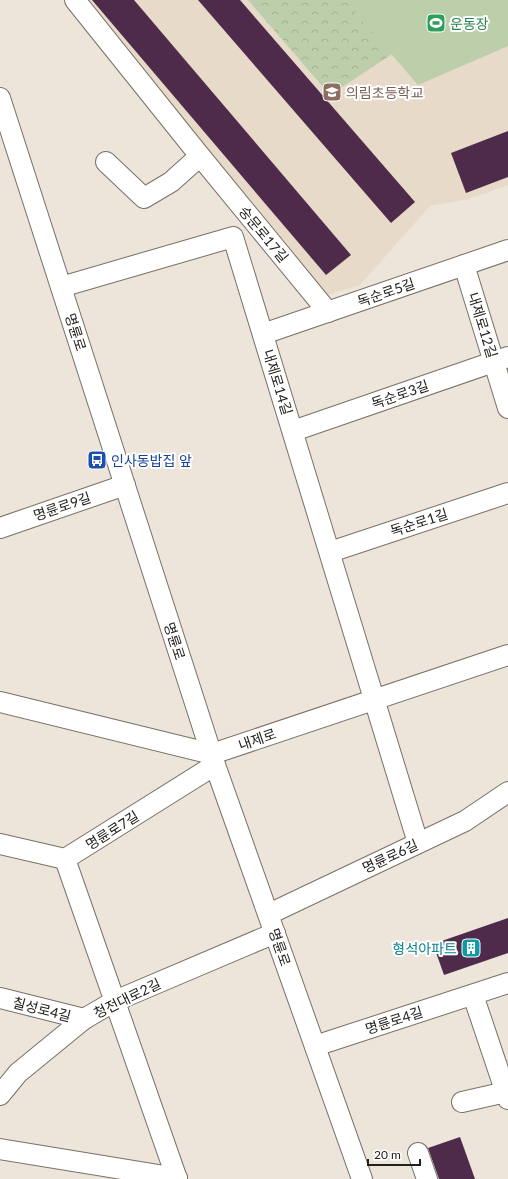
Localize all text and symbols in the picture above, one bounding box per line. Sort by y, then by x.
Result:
sports icon: 운동장 [425,12,447,34]
place label: 운동장 [450,15,489,32]
school or university icon: 의림초등학교 [321,81,343,103]
place label: 의림초등학교 [346,84,423,101]
street label: 숭문로17길 [236,203,292,265]
street label: 독순로5길 [355,274,417,310]
street label: 내제로12길 [465,290,501,360]
street label: 명륜로 [62,311,90,353]
street label: 내제로14길 [260,347,296,417]
street label: 독순로3길 [369,376,431,412]
bus stop icon: 인사동밥집 앞 [86,449,108,471]
place label: 인사동밥집 앞 [111,452,192,469]
street label: 명륜로9길 [31,488,93,524]
street label: 독순로1길 [388,505,450,539]
street label: 명륜로 [161,620,189,662]
street label: 내제로 [236,725,278,753]
street label: 명륜로7길 [82,807,142,853]
street label: 명륜로6길 [359,836,421,876]
street label: 명륜로 [266,926,294,968]
building icon: 형석아파트 [460,937,482,959]
place label: 형석아파트 [393,940,457,957]
street label: 청전대로2길 [91,974,163,1022]
street label: 칠성로4길 [11,994,73,1024]
street label: 명륜로4길 [363,1003,425,1037]
scale bar [368,1141,420,1167]
text: 20 m [374,1147,401,1162]

